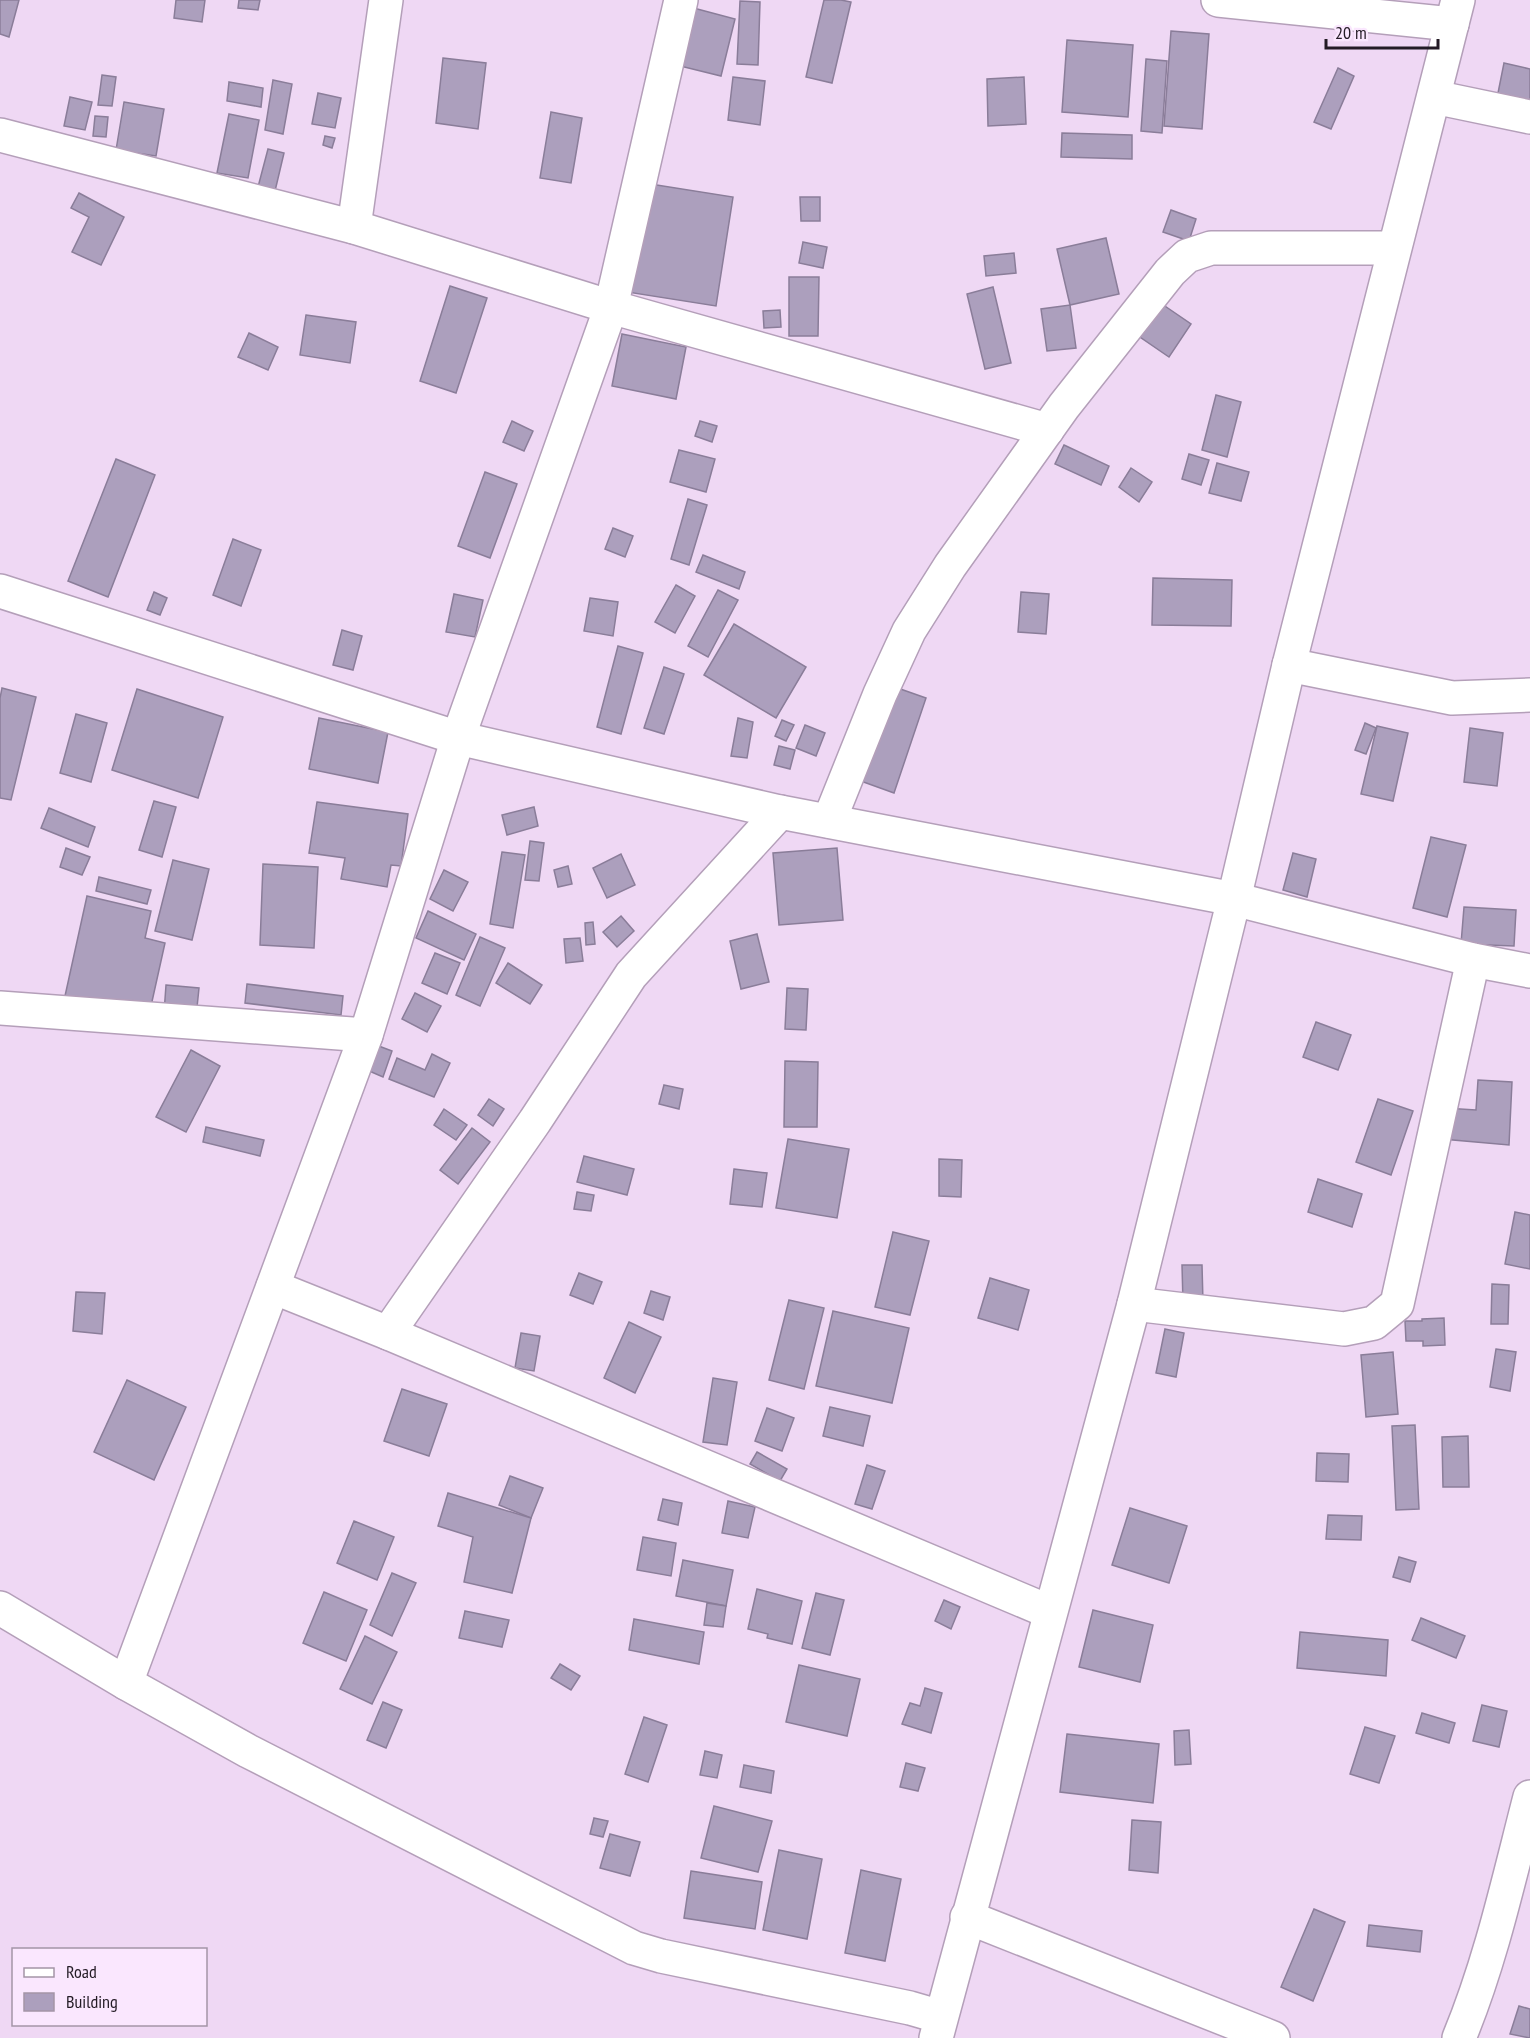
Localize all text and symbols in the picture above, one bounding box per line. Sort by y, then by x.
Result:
scale bar [1326,12,1438,50]
text: 20 m [1335,21,1367,44]
legend [12,1948,207,2026]
text: Road [66,1960,97,1983]
text: Building [66,1990,118,2013]

